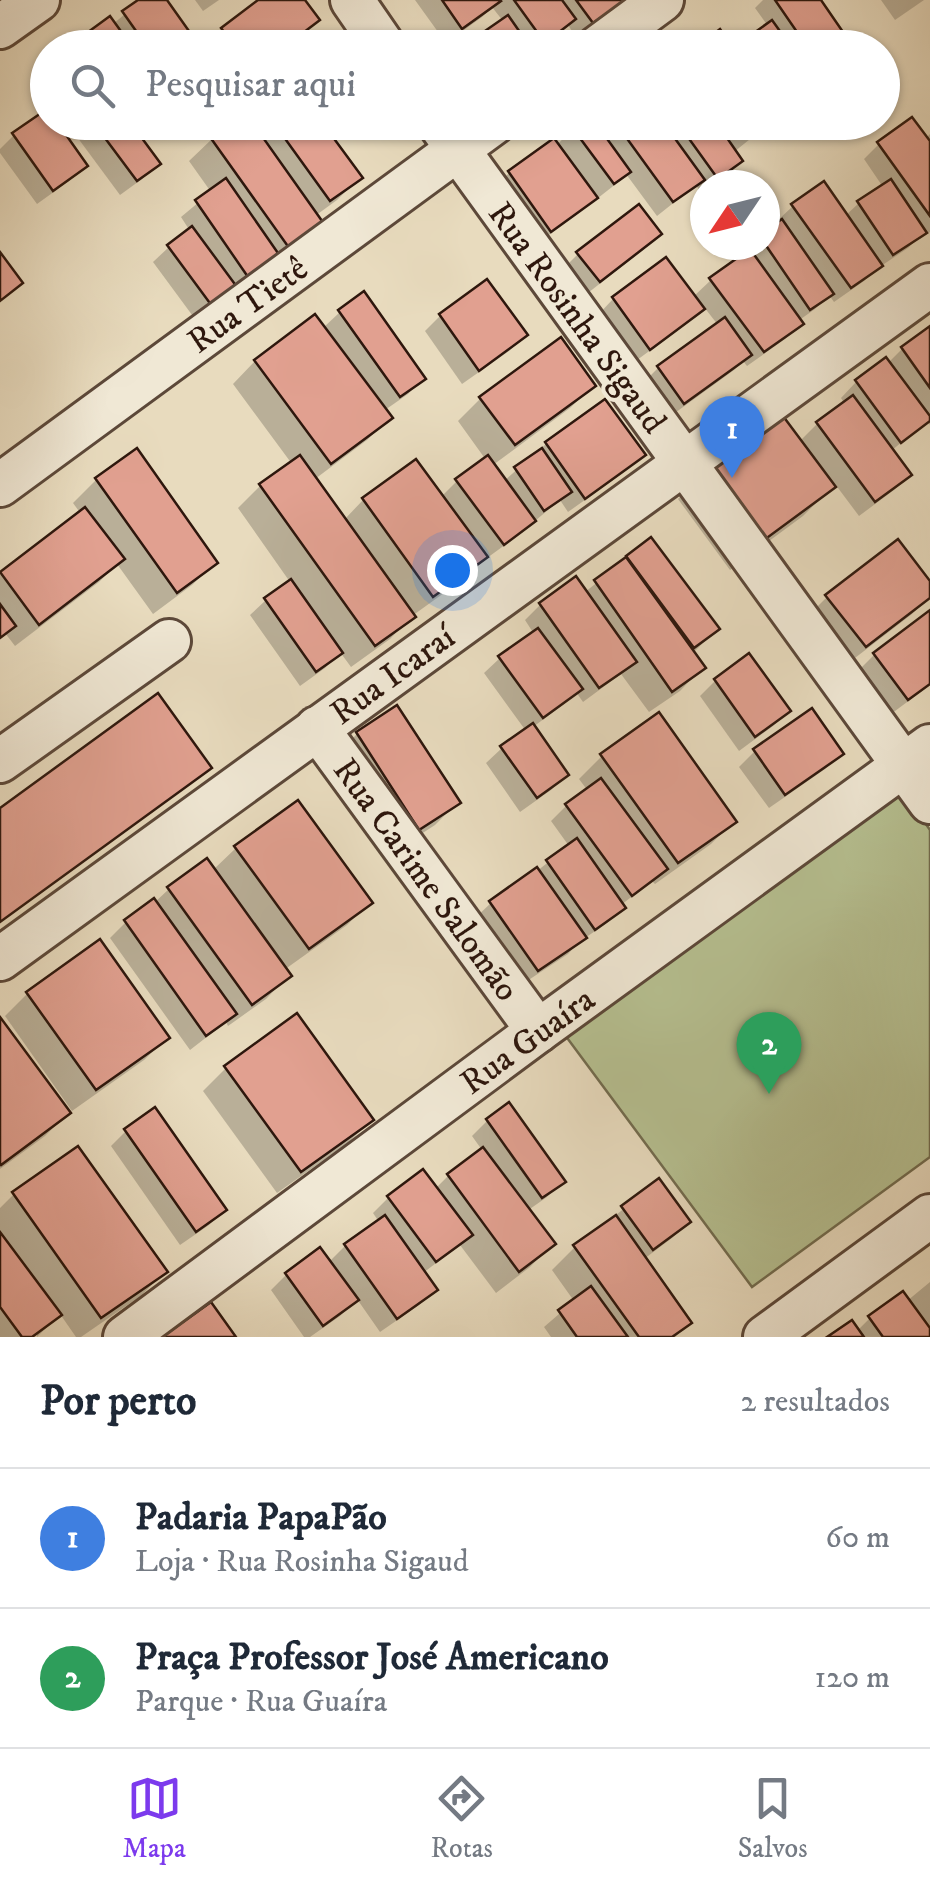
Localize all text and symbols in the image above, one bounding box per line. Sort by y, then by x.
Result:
search box [30,30,900,140]
icon: search [65,58,120,113]
text: Pesquisar aqui [145,61,356,109]
north arrow [690,170,780,260]
street label: Rua Rosinha Sigaud [477,194,676,443]
street label: Rua Tietê [179,247,317,364]
pin: 1 [700,396,764,478]
your location [427,545,478,596]
street label: Rua Icaraí [322,615,466,736]
street label: Rua Carime Salomão [322,750,528,1010]
street label: Rua Guaíra [452,978,604,1105]
pin: 2 [736,1012,802,1094]
text: Por perto [40,1376,197,1428]
text: 2 resultados [741,1382,890,1422]
text: Padaria PapaPão [135,1494,387,1542]
text: 1 [67,1518,78,1558]
text: 60 m [825,1518,890,1558]
text: Loja · Rua Rosinha Sigaud [135,1542,469,1582]
text: Praça Professor José Americano [135,1634,609,1682]
text: 2 [65,1658,80,1698]
text: 120 m [814,1658,890,1698]
text: Parque · Rua Guaíra [135,1682,387,1722]
tab: Mapa [122,1771,186,1866]
tab: Rotas [431,1771,493,1866]
tab: Salvos [738,1771,808,1866]

